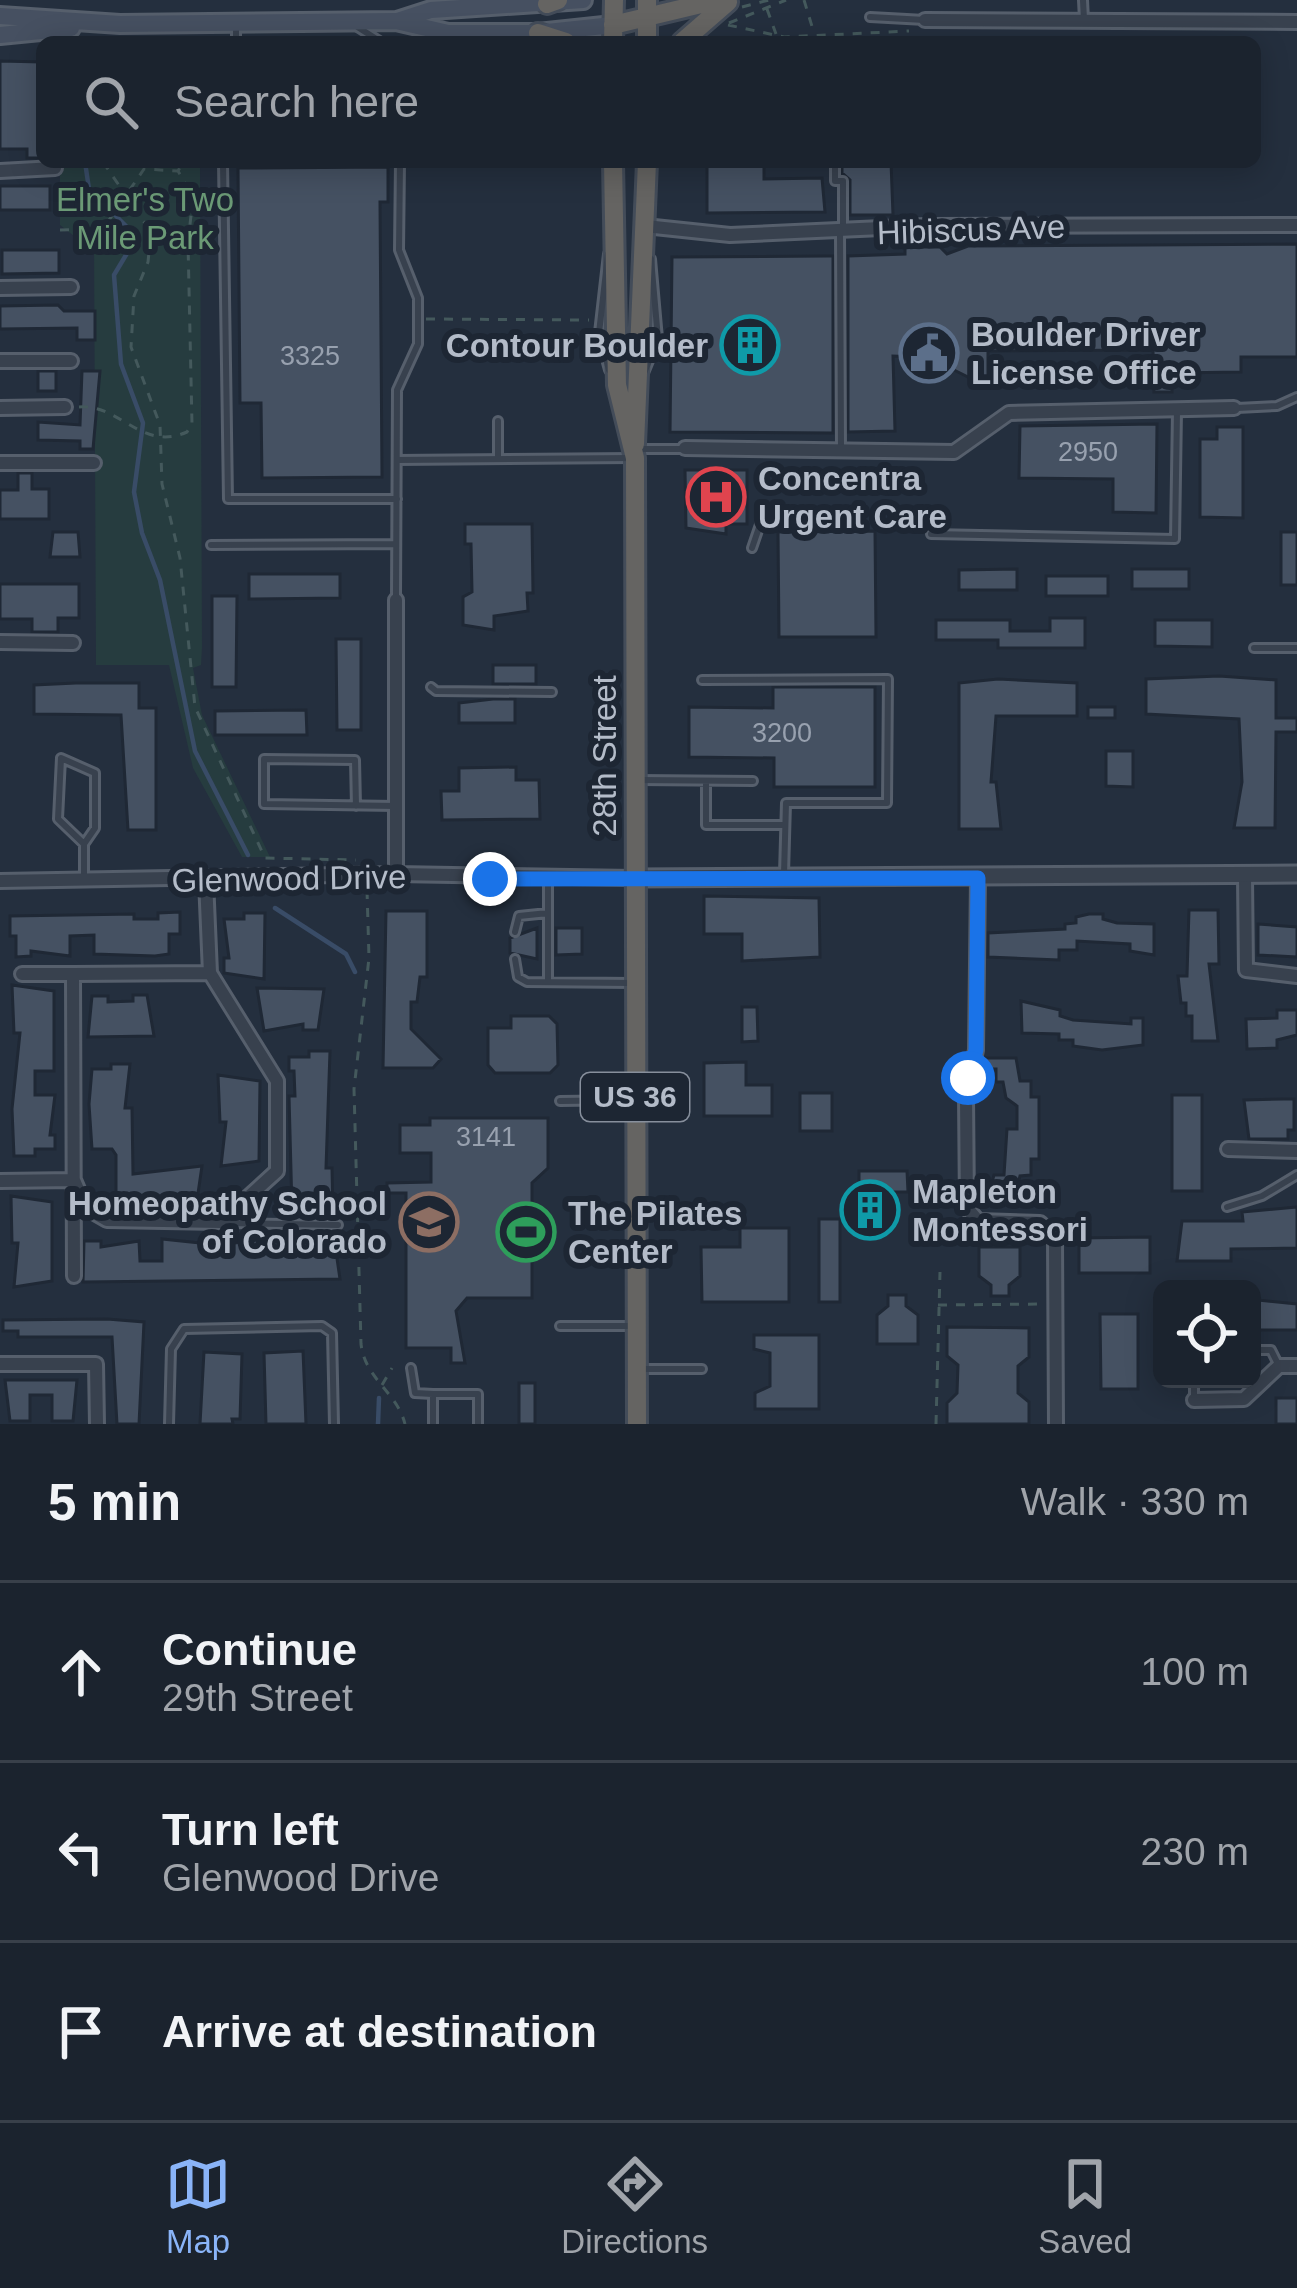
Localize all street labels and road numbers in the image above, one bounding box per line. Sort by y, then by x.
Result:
street label: Hibiscus Ave [876,208,1066,251]
street label: 28th Street [586,675,623,837]
street label: Glenwood Drive [171,858,407,899]
road number: US 36 [581,1073,689,1121]

